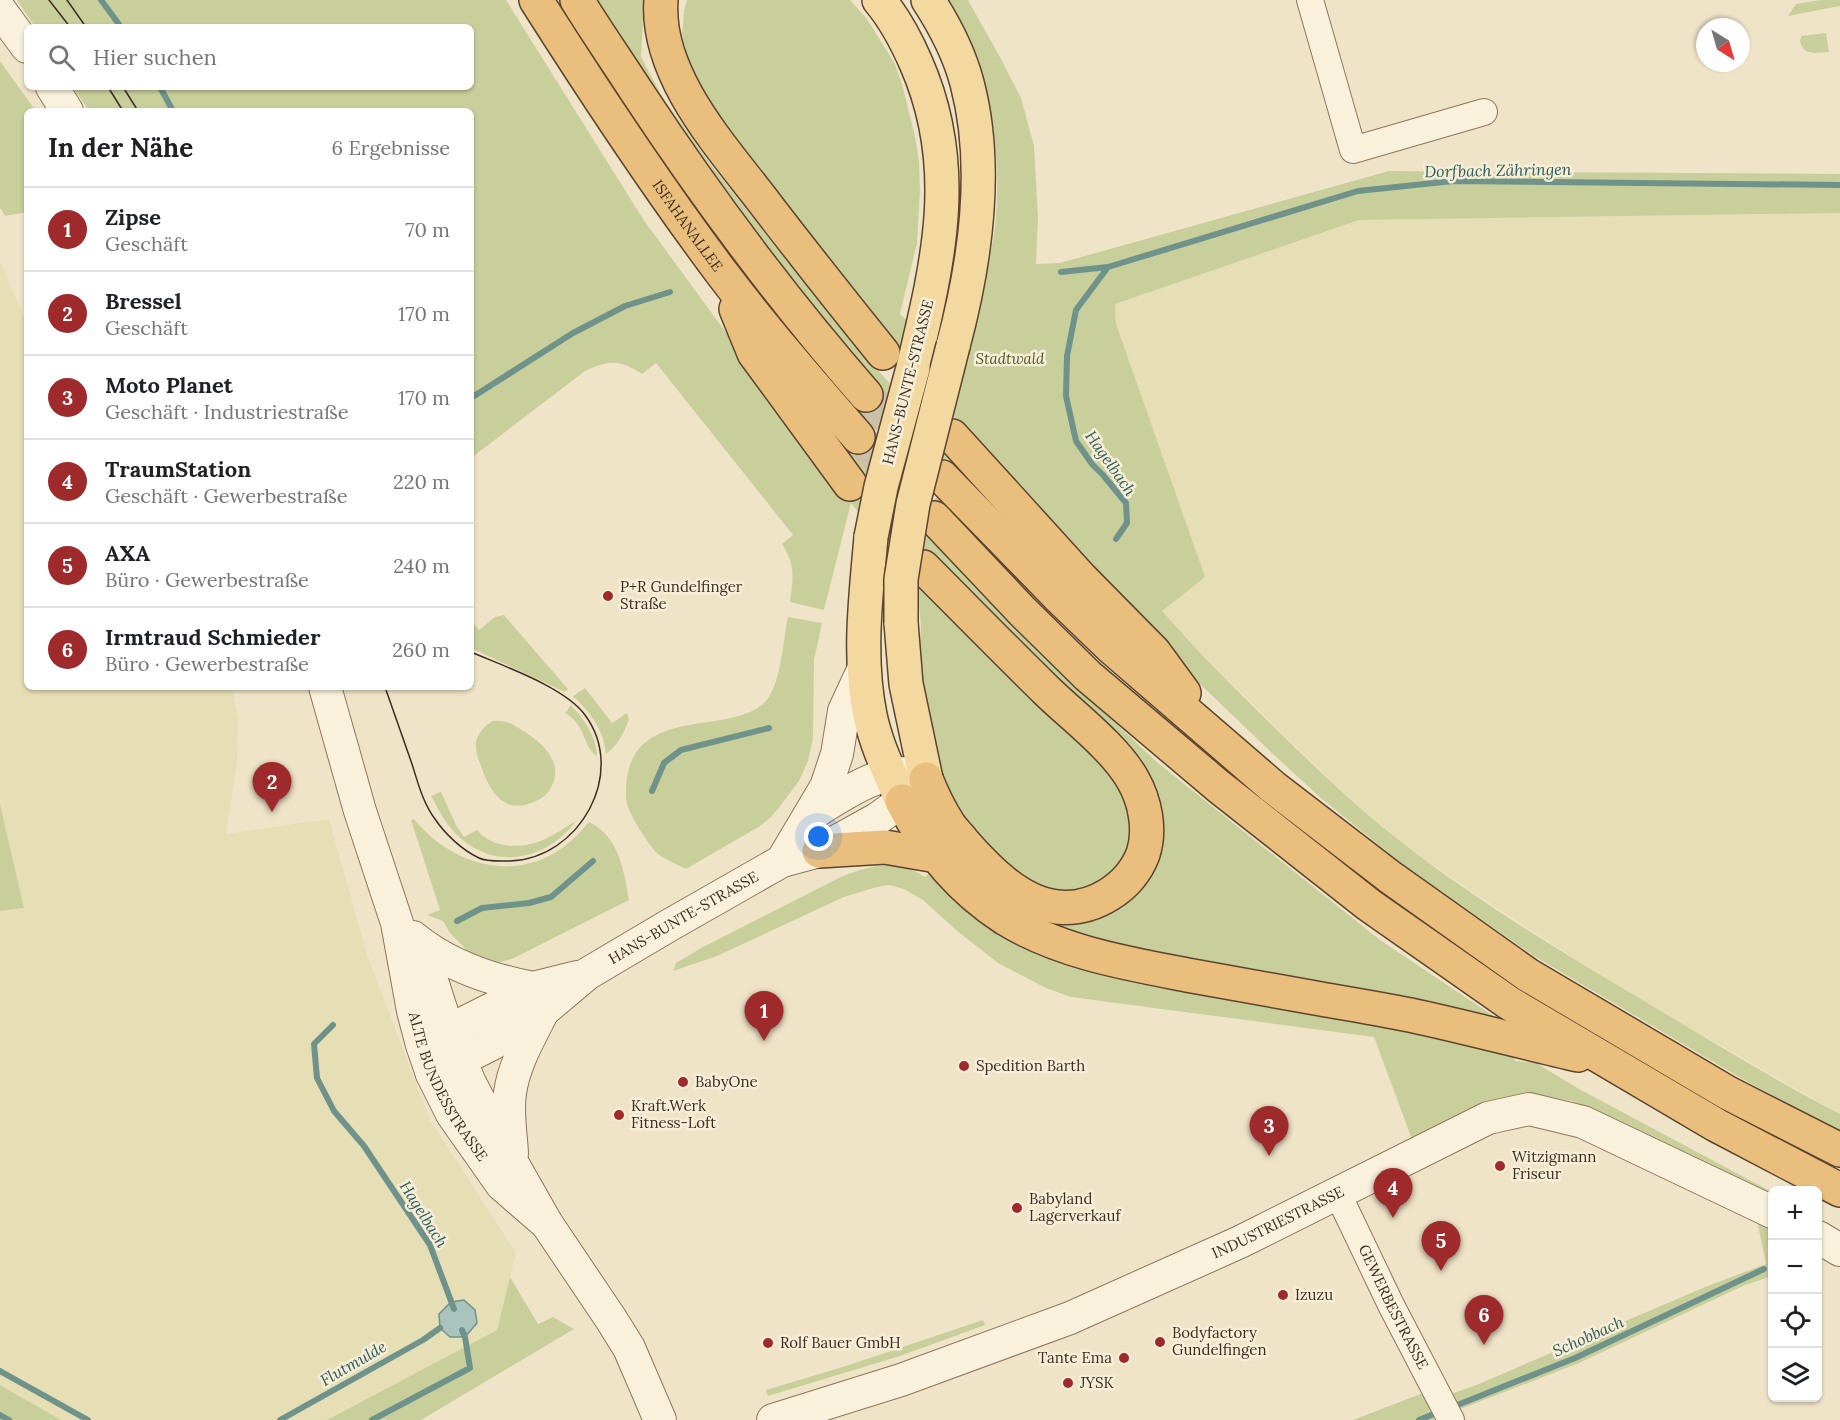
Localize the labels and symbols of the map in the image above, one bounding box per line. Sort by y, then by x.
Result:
north arrow [1696,18,1750,72]
water label: Dorfbach Zähringen [1424,159,1572,181]
street label: ISFAHANALLEE [649,176,727,275]
street label: HANS-BUNTE-STRASSE [878,297,937,467]
park label: Stadtwald [976,349,1045,368]
water label: Hagelbach [1081,427,1141,499]
place label: P+R Gundelfinger Straße [620,577,743,613]
marker: P+R Gundelfinger Straße [601,589,615,603]
pin: 2 [252,762,292,812]
your location [804,822,833,851]
street label: HANS-BUNTE-STRASSE [605,867,761,968]
pin: 1 [744,992,783,1041]
street label: ALTE BUNDESSTRASSE [404,1009,492,1165]
place label: Spedition Barth [976,1056,1085,1075]
marker: Spedition Barth [957,1059,971,1073]
place label: BabyOne [695,1072,758,1091]
marker: BabyOne [676,1075,690,1089]
place label: Kraft.Werk Fitness-Loft [631,1096,716,1132]
pin: 3 [1250,1106,1288,1156]
marker: Kraft.Werk Fitness-Loft [612,1108,626,1122]
place label: Witzigmann Friseur [1512,1147,1596,1183]
marker: Witzigmann Friseur [1493,1159,1507,1173]
pin: 4 [1374,1168,1412,1218]
water label: Hagelbach [396,1177,452,1251]
street label: INDUSTRIESTRASSE [1209,1182,1347,1262]
place label: Babyland Lagerverkauf [1029,1189,1121,1225]
marker: Babyland Lagerverkauf [1010,1201,1024,1215]
pin: 5 [1422,1222,1460,1271]
street label: GEWERBESTRASSE [1355,1241,1433,1372]
place label: Izuzu [1295,1285,1333,1304]
marker: Izuzu [1276,1288,1290,1302]
pin: 6 [1464,1296,1504,1345]
water label: Schobbach [1549,1311,1627,1361]
place label: Bodyfactory Gundelfingen [1172,1323,1267,1359]
place label: Rolf Bauer GmbH [780,1333,901,1352]
marker: Bodyfactory Gundelfingen [1153,1335,1167,1349]
water label: Flutmulde [316,1336,390,1390]
marker: Rolf Bauer GmbH [761,1336,775,1350]
place label: Tante Ema [1038,1348,1112,1367]
marker: Tante Ema [1117,1351,1131,1365]
place label: JYSK [1079,1373,1115,1392]
marker: JYSK [1061,1376,1075,1390]

